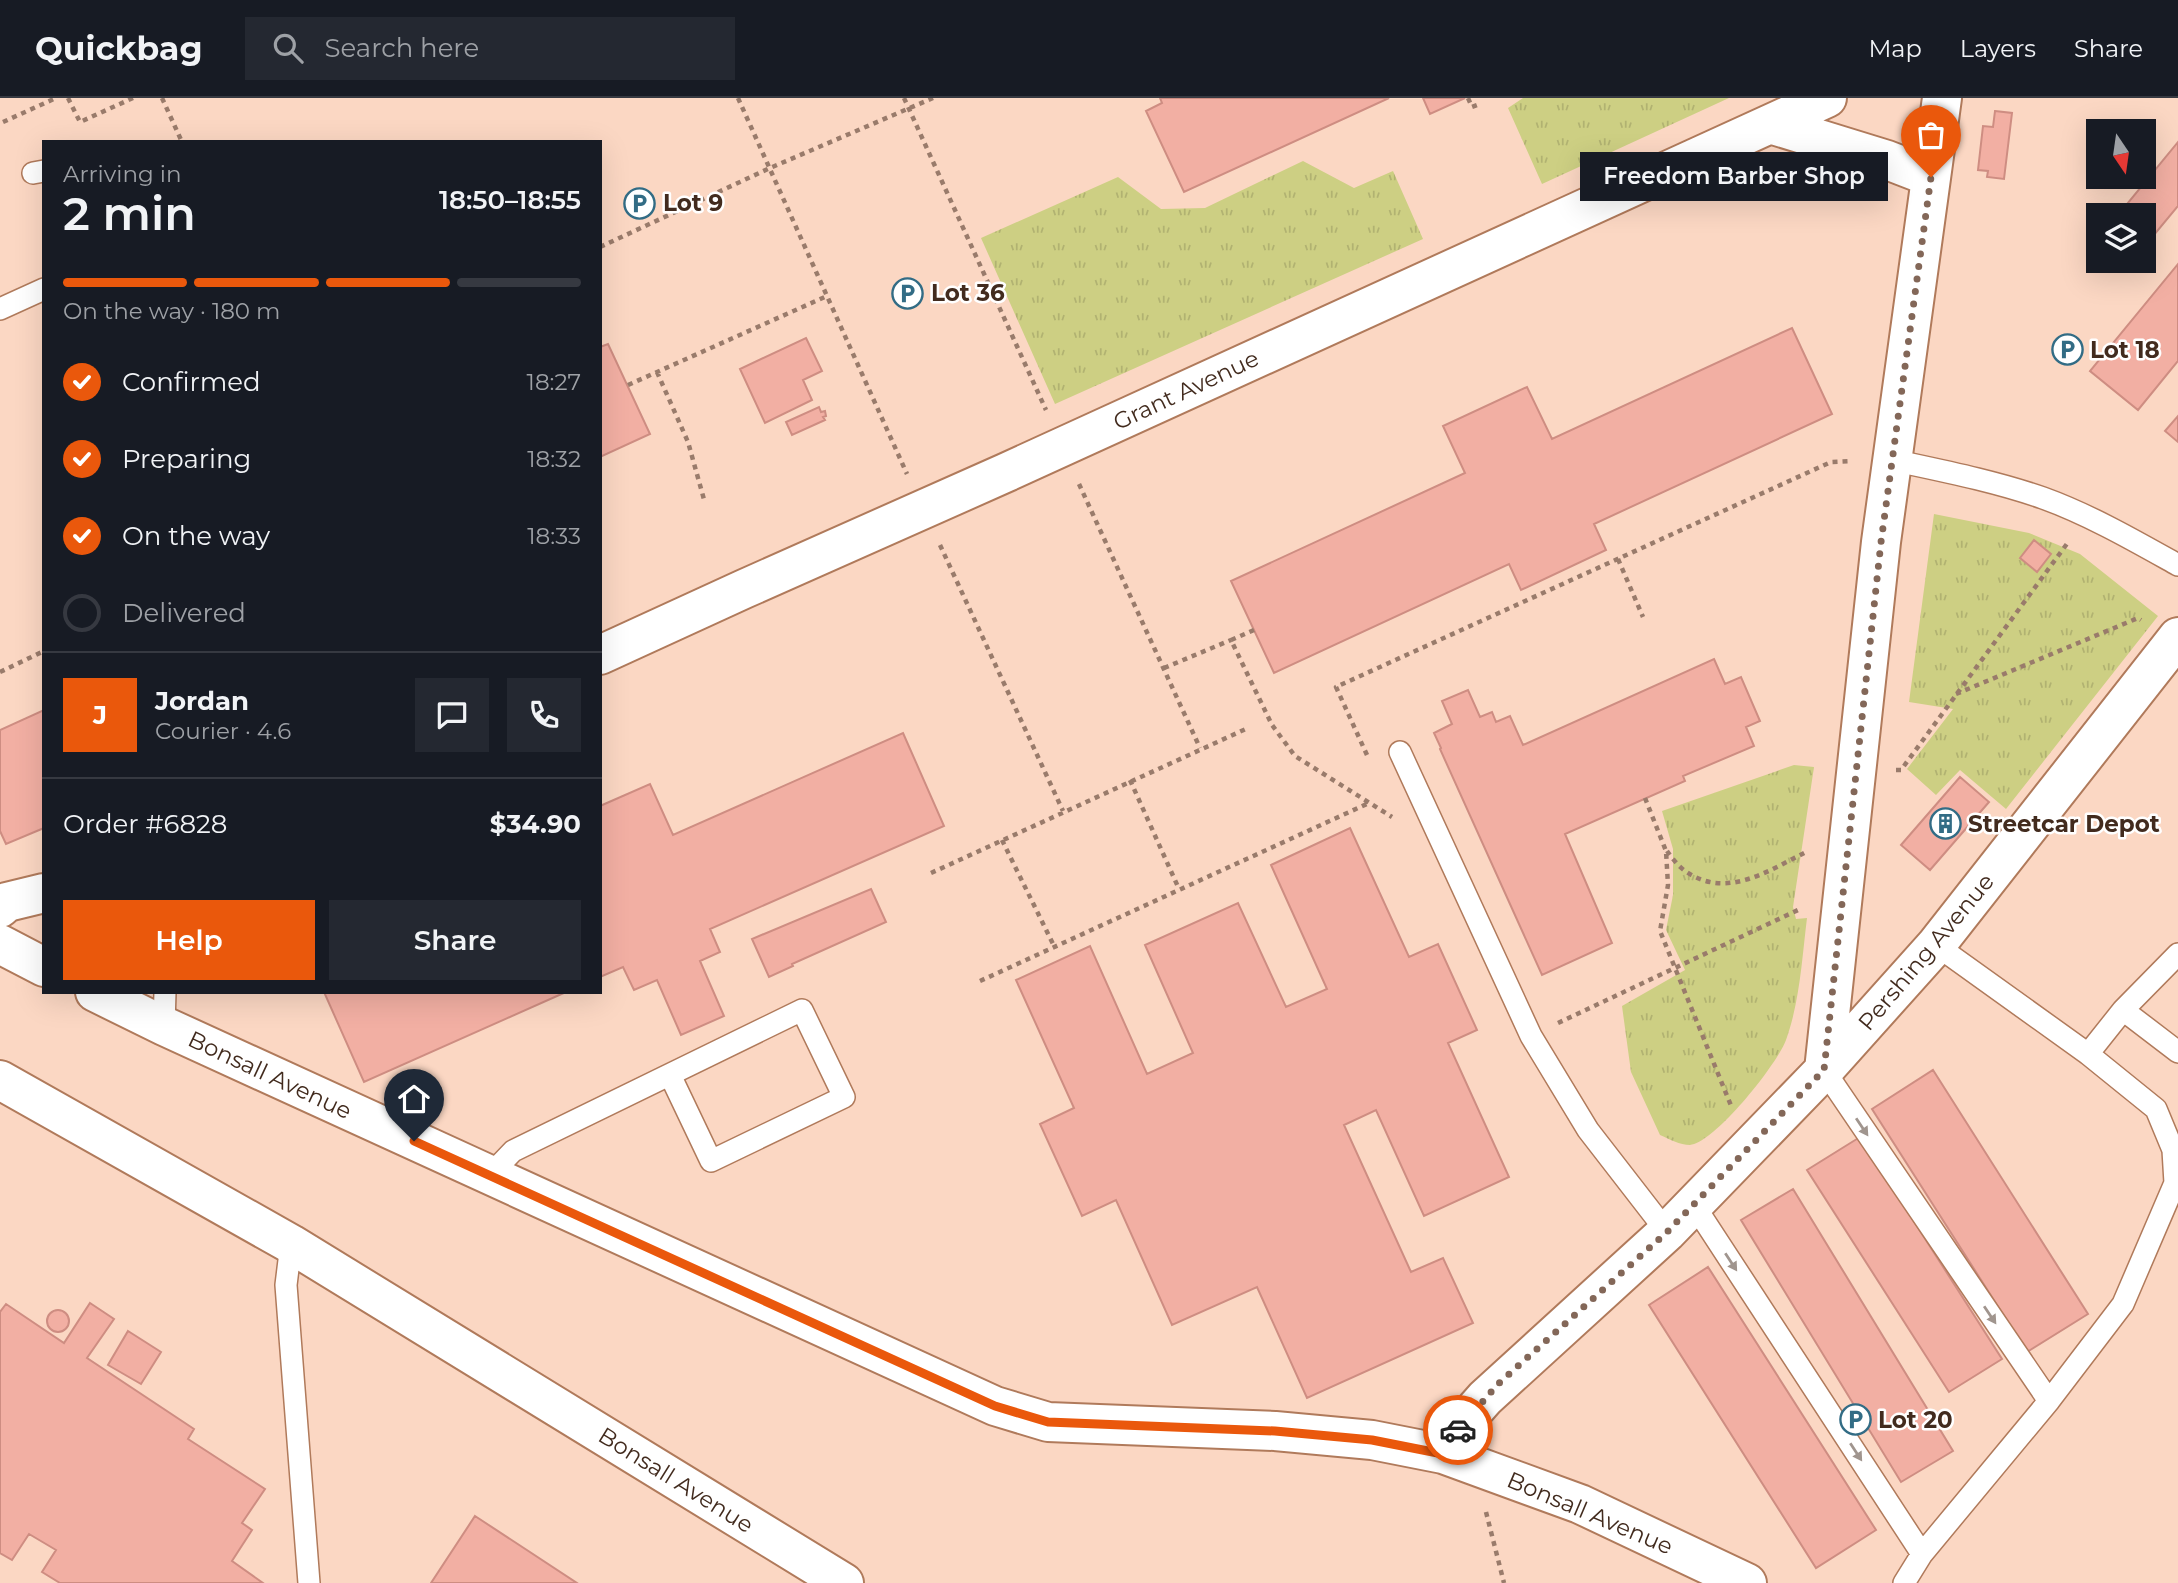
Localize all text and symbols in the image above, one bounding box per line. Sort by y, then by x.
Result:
search box [245,17,735,80]
text: Quickbag [35,28,203,68]
icon: search [269,29,307,67]
text: Search here [325,32,479,64]
text: Map [1868,34,1922,63]
text: Layers [1960,34,2036,63]
text: Share [2074,34,2143,63]
pin [1901,105,1961,177]
icon: bag [1912,116,1950,154]
north arrow [2086,119,2156,189]
map controls [2086,119,2156,273]
callout: Freedom Barber Shop [1581,153,1889,202]
text: Arriving in [63,160,182,188]
text: Freedom Barber Shop [1603,162,1865,190]
text: 18:50–18:55 [439,184,581,216]
text: 2 min [63,185,196,242]
parking icon: Lot 9 [623,186,657,220]
place label: Lot 9 [663,189,723,217]
button: layers [2086,203,2156,273]
parking icon: Lot 36 [891,276,925,310]
place label: Lot 36 [931,279,1005,307]
text: On the way · 180 m [63,297,281,325]
parking icon: Lot 18 [2050,333,2084,367]
place label: Lot 18 [2090,336,2160,364]
street label: Grant Avenue [1109,344,1263,436]
icon: check [63,363,101,401]
text: Confirmed [122,366,261,398]
text: 18:27 [527,368,581,396]
icon: check [63,440,101,478]
text: Preparing [122,443,251,475]
text: 18:32 [527,445,581,473]
icon: check [63,517,101,555]
text: On the way [122,520,270,552]
text: 18:33 [527,522,581,550]
text: Delivered [122,597,246,629]
button: chat [415,678,489,752]
button: phone [507,678,581,752]
text: Jordan [155,685,249,717]
text: J [93,699,107,731]
text: Courier · 4.6 [155,717,291,745]
building icon: Streetcar Depot [1928,807,1962,841]
text: Order #6828 [63,808,227,840]
text: $34.90 [490,808,581,840]
place label: Streetcar Depot [1968,810,2160,838]
street label: Pershing Avenue [1852,868,2000,1036]
button: Help [63,900,315,980]
button: Share [329,900,581,980]
street label: Bonsall Avenue [184,1025,356,1125]
pin [384,1069,444,1141]
icon: home [395,1080,433,1118]
one-way arrow [1855,1117,1868,1136]
one-way arrow [1725,1252,1738,1271]
one-way arrow [1983,1305,1996,1324]
courier [1423,1395,1493,1465]
parking icon: Lot 20 [1838,1403,1872,1437]
place label: Lot 20 [1878,1406,1953,1434]
icon: car [1439,1411,1477,1449]
street label: Bonsall Avenue [593,1421,759,1539]
one-way arrow [1849,1443,1862,1462]
street label: Bonsall Avenue [1503,1465,1677,1561]

